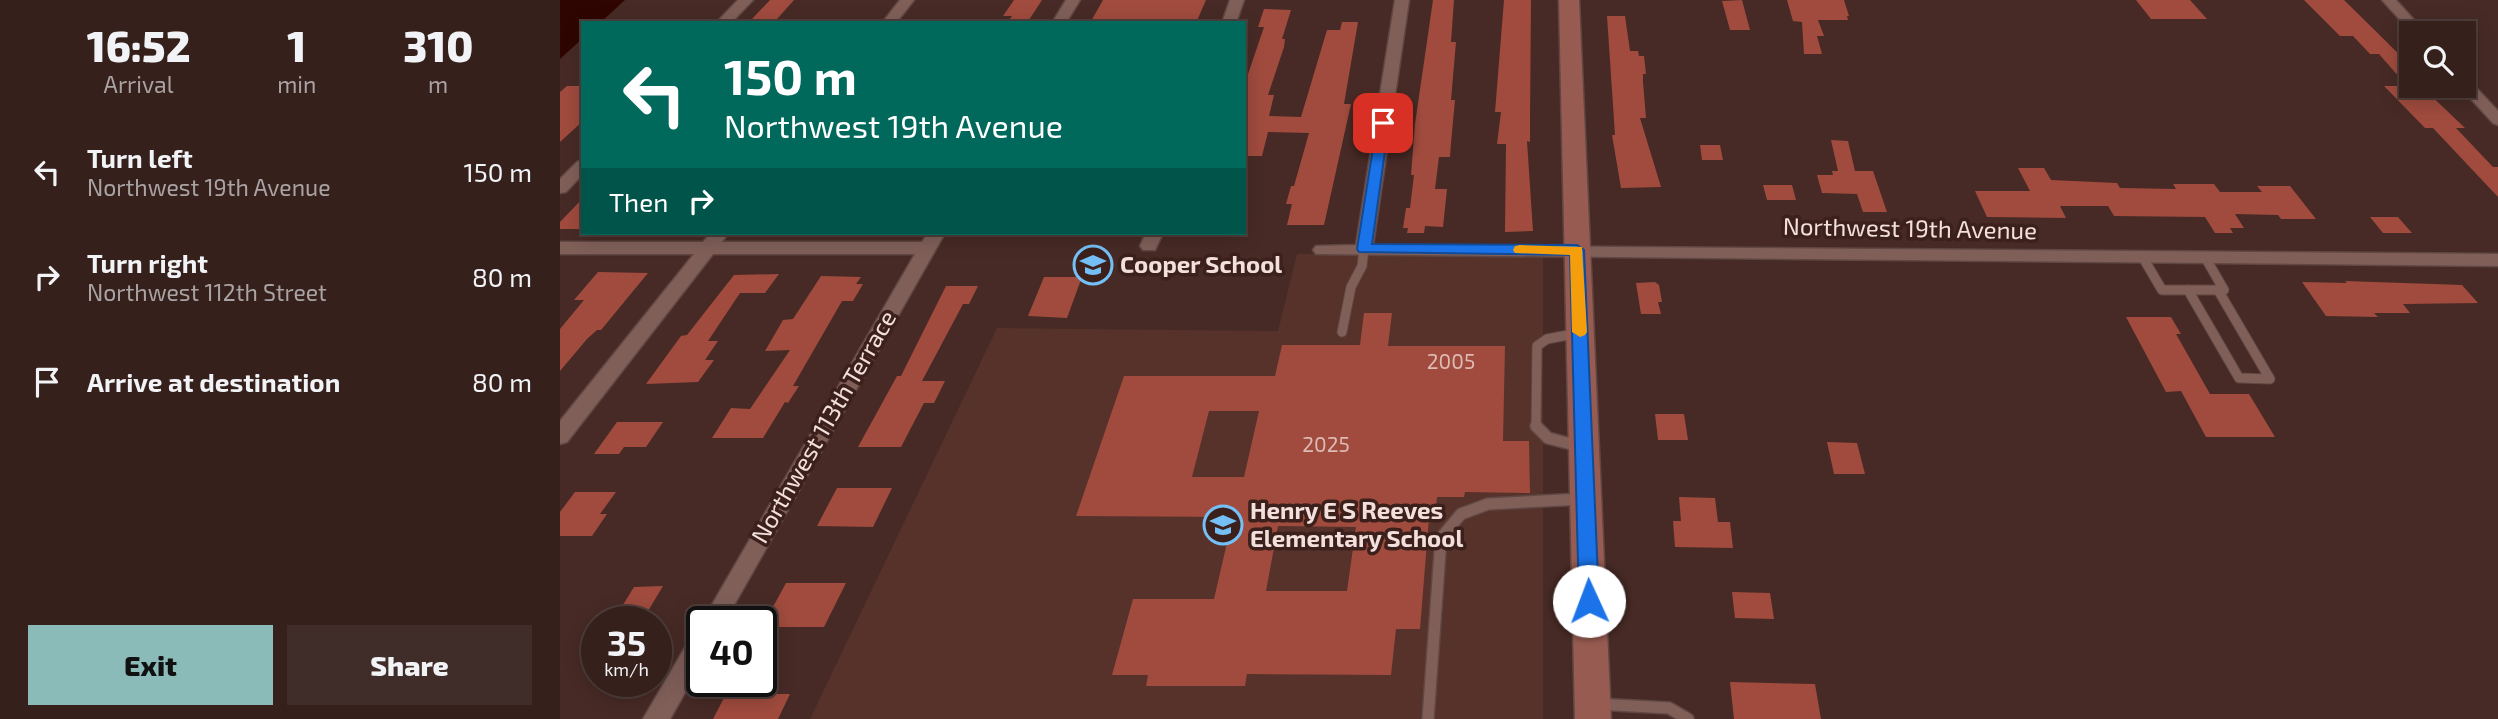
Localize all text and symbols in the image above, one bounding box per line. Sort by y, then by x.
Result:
text: 16:52 [87,20,191,70]
text: 1 [287,20,306,70]
text: 310 [403,20,473,70]
map controls [2399,21,2476,98]
button: search [2399,21,2476,98]
text: 150 m [724,46,857,105]
icon: left [609,49,700,140]
text: Arrival [104,70,174,98]
text: min [277,70,316,98]
text: m [428,70,448,98]
pin [1353,93,1413,153]
icon: arrive [1364,104,1402,142]
text: Northwest 19th Avenue [724,106,1063,144]
text: Turn left [87,142,193,173]
icon: left [28,153,66,191]
text: 150 m [463,156,532,187]
text: Northwest 19th Avenue [87,173,331,201]
icon: right [682,182,720,220]
text: Then [609,186,668,217]
street label: Northwest 19th Avenue [1783,211,2037,244]
school or university icon: Cooper School [1072,244,1114,286]
text: Turn right [87,247,208,278]
place label: Cooper School [1120,249,1282,278]
icon: right [28,258,66,296]
text: 80 m [472,261,532,292]
text: Northwest 112th Street [87,278,327,306]
street label: Northwest 113th Terrace [744,305,901,548]
house number: 2005 [1427,348,1475,373]
icon: arrive [28,363,66,401]
text: Arrive at destination [87,366,340,397]
text: 80 m [472,366,532,397]
house number: 2025 [1302,431,1350,456]
place label: Henry E S Reeves Elementary School [1250,495,1463,552]
school or university icon: Henry E S Reeves Elementary School [1202,504,1244,546]
position arrow [1552,564,1626,638]
speed limit sign: 40 [686,606,777,697]
text: 35 [607,621,646,663]
button: Exit [28,625,273,705]
button: Share [287,625,532,705]
text: km/h [604,658,649,680]

